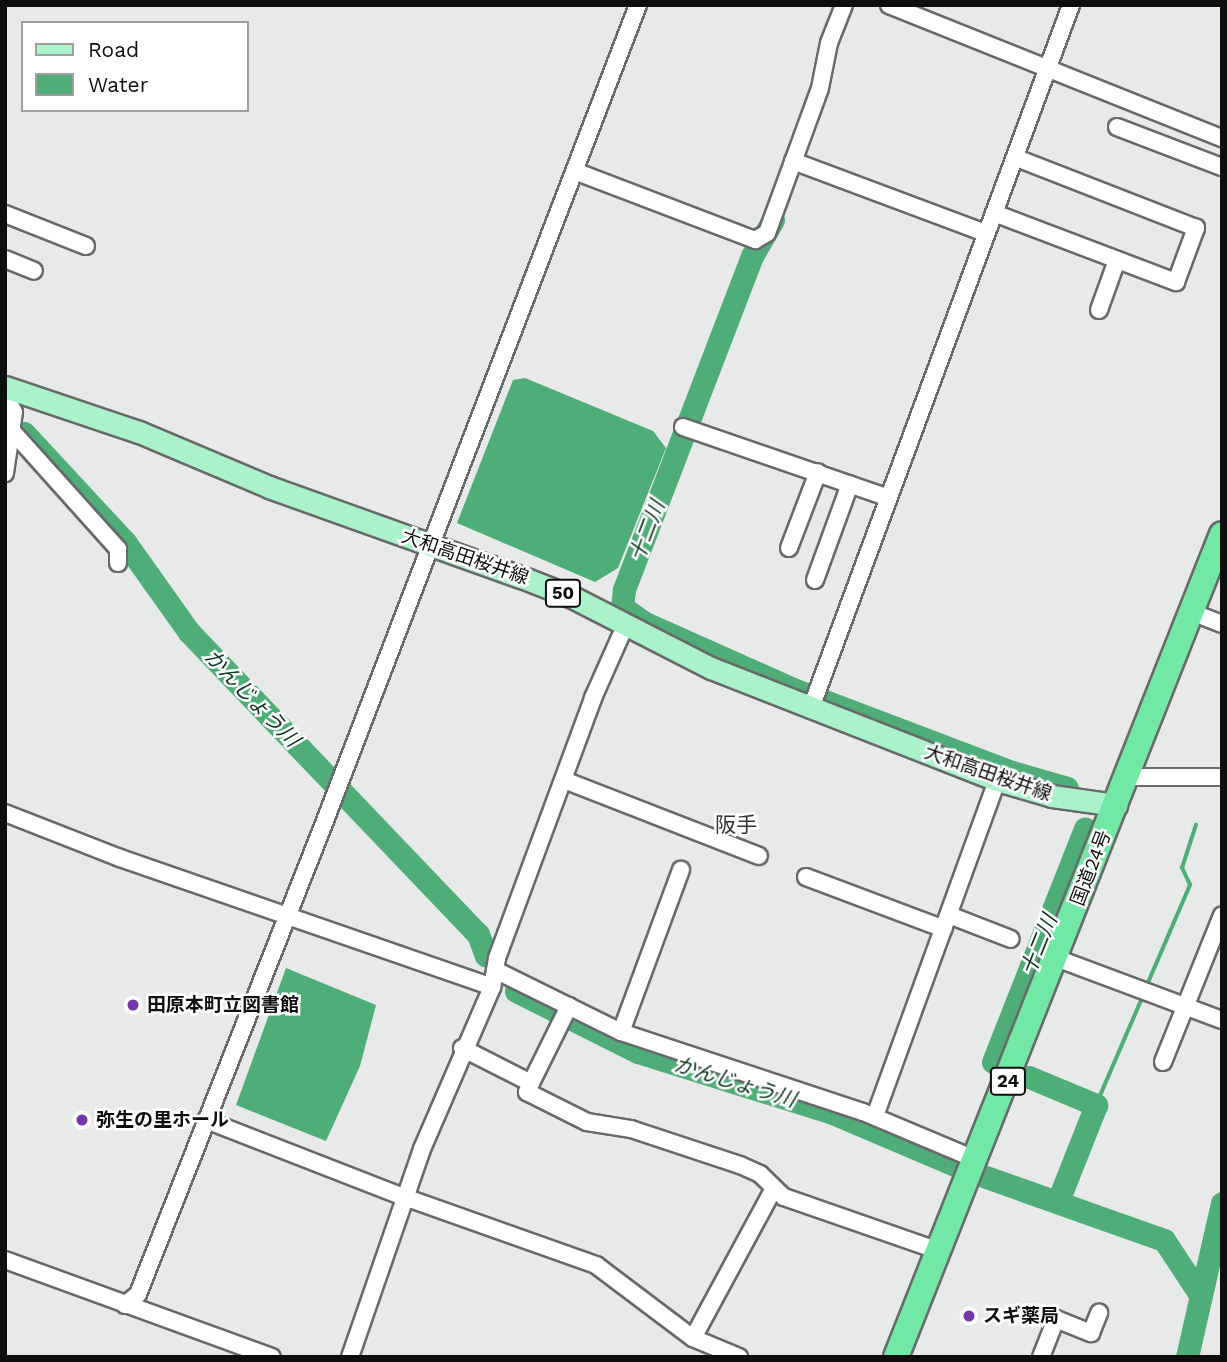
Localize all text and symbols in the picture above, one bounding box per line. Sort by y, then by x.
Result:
legend [21,21,248,112]
text: Road [88,37,139,62]
text: Water [88,72,148,97]
water label: 十二川 [624,497,670,565]
street label: 大和高田桜井線 [398,525,532,589]
road number: 50 [544,578,582,608]
water label: かんじょう川 [199,644,305,752]
street label: 大和高田桜井線 [921,741,1055,805]
district label: 阪手 [715,812,757,838]
street label: 国道24号 [1066,827,1116,909]
water label: 十二川 [1016,911,1062,979]
place label: 田原本町立図書館 [147,994,299,1016]
marker: 田原本町立図書館 [125,997,141,1013]
water label: かんじょう川 [671,1052,799,1112]
road number: 24 [989,1066,1027,1096]
place label: 弥生の里ホール [96,1109,229,1131]
marker: 弥生の里ホール [74,1112,90,1128]
place label: スギ薬局 [983,1305,1059,1327]
marker: スギ薬局 [961,1308,977,1324]

